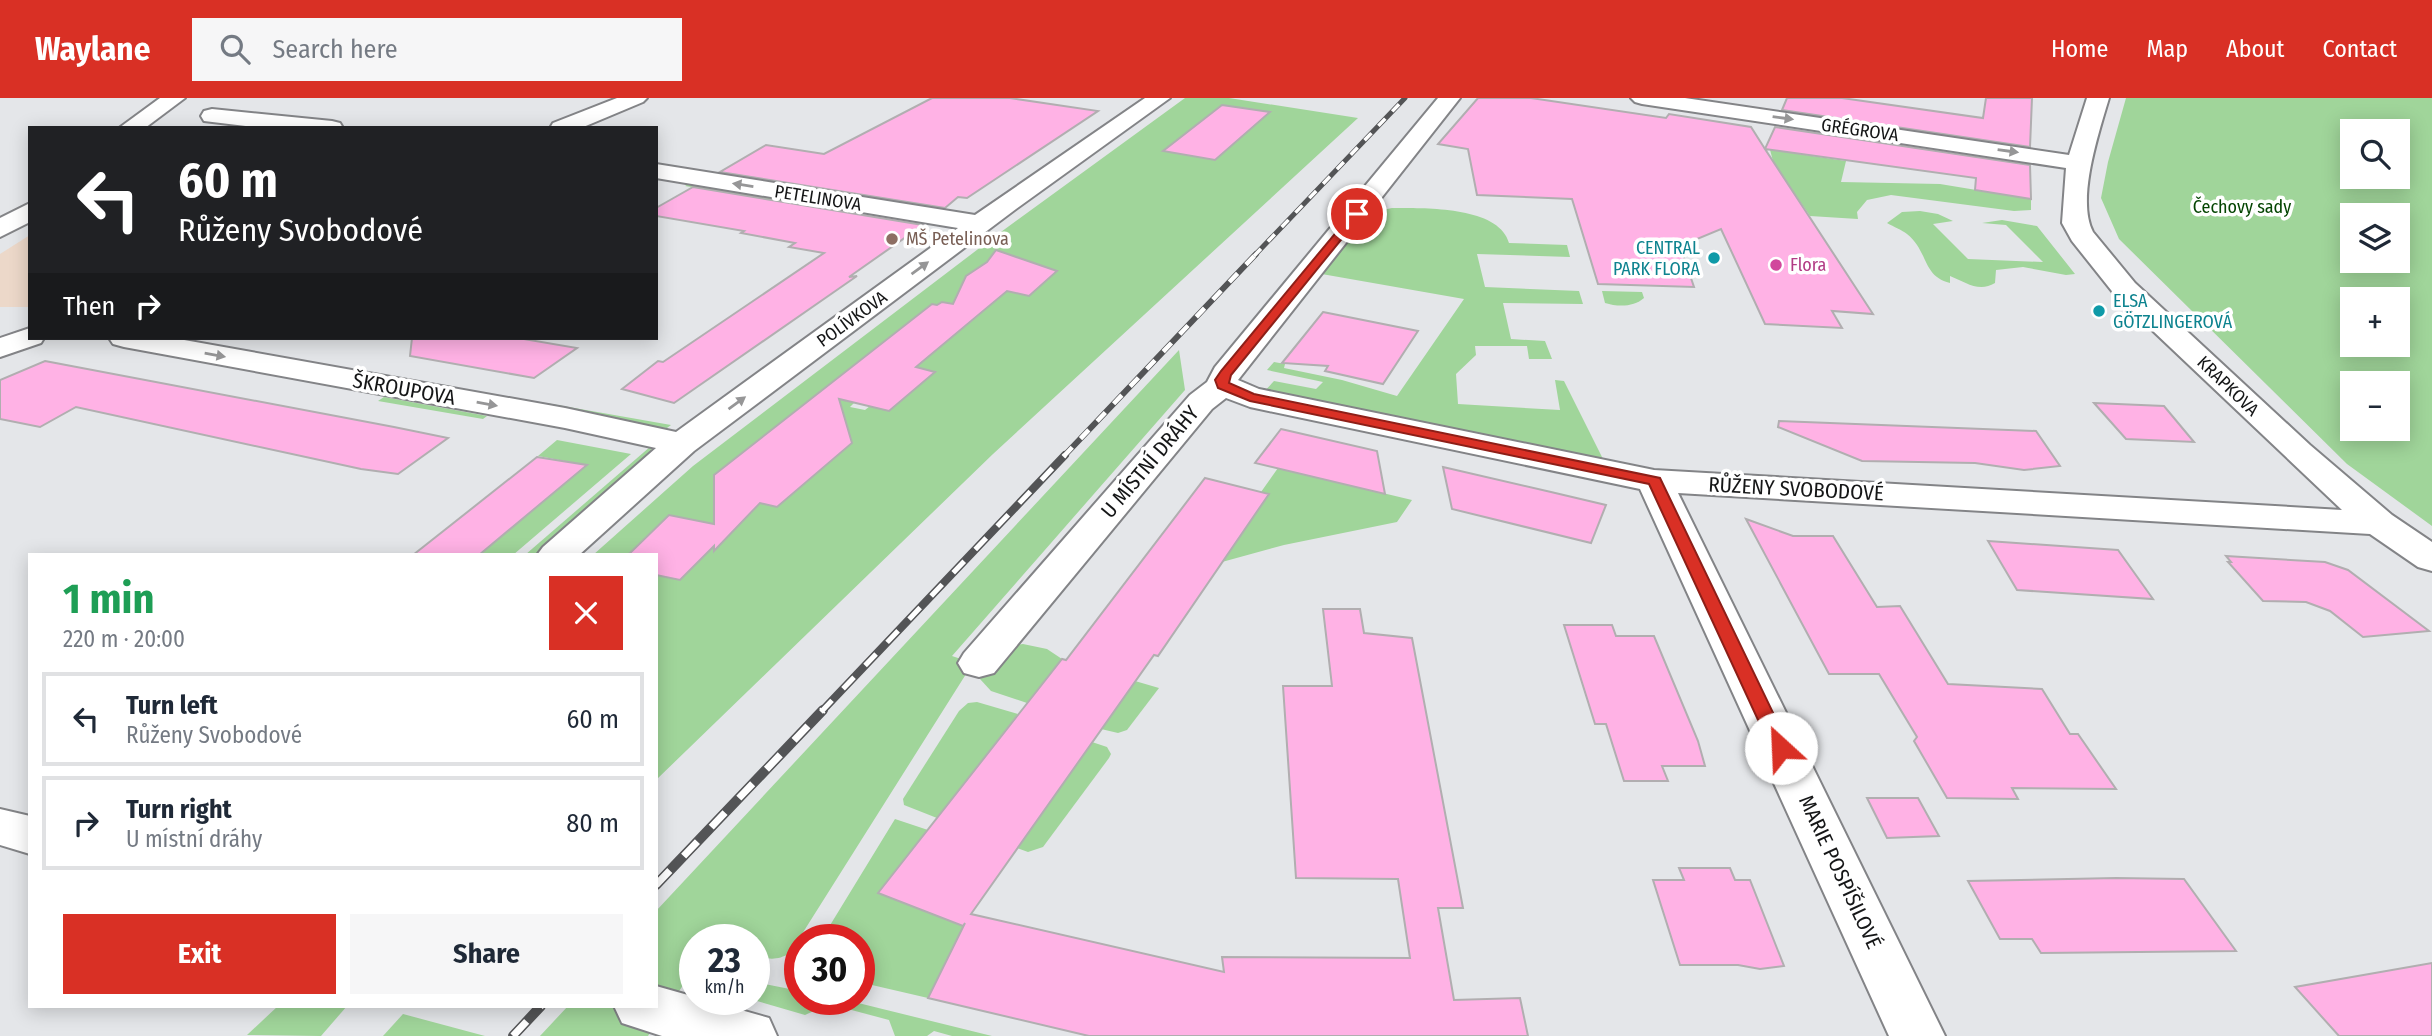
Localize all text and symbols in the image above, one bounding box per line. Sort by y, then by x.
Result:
search box [192,18,682,81]
text: Waylane [35,29,150,69]
icon: search [216,30,254,68]
text: Search here [272,34,398,65]
text: Home [2051,35,2108,63]
text: Map [2146,35,2188,63]
text: About [2226,35,2284,63]
text: Contact [2322,35,2397,63]
one-way arrow [1772,113,1794,124]
street label: GRÉGROVA [1820,113,1901,146]
map controls [2340,119,2410,441]
button: search [2340,119,2410,189]
one-way arrow [1997,146,2019,157]
text: 60 m [178,151,278,210]
icon: left [63,154,154,245]
one-way arrow [732,179,754,190]
street label: PETELINOVA [773,180,864,216]
pin [1327,184,1387,244]
icon: arrive [1338,195,1376,233]
park label: Čechovy sady [2193,196,2291,218]
button: layers [2340,203,2410,273]
text: Růženy Svobodové [178,211,423,249]
place label: MŠ Petelinova [906,228,1009,250]
marker: MŠ Petelinova [884,231,900,247]
place label: CENTRAL PARK FLORA [1613,237,1701,280]
marker: CENTRAL PARK FLORA [1706,250,1722,266]
place label: Flora [1790,254,1827,276]
marker: Flora [1768,257,1784,273]
one-way arrow [911,261,929,275]
street label: POLÍVKOVA [812,285,892,352]
icon: right [129,287,167,325]
button: + [2340,287,2410,357]
place label: ELSA GÖTZLINGEROVÁ [2113,290,2233,333]
text: Then [63,291,115,322]
marker: ELSA GÖTZLINGEROVÁ [2091,303,2107,319]
one-way arrow [204,350,226,361]
street label: KRAPKOVA [2193,351,2264,421]
street label: ŠKROUPOVA [351,367,457,411]
button: − [2340,371,2410,441]
one-way arrow [728,396,746,411]
one-way arrow [476,399,498,410]
street label: U MÍSTNÍ DRÁHY [1096,400,1205,523]
street label: RŮŽENY SVOBODOVÉ [1708,471,1885,507]
text: 1 min [63,574,154,624]
button: close [549,576,623,650]
text: 220 m · 20:00 [63,625,185,653]
text: Turn left [126,690,218,721]
icon: left [67,700,105,738]
text: 60 m [566,704,619,735]
position arrow [1744,711,1818,785]
text: Růženy Svobodové [126,721,302,749]
street label: MARIE POSPÍŠILOVÉ [1793,791,1887,953]
text: Turn right [126,794,232,825]
icon: right [67,804,105,842]
text: 80 m [566,808,619,839]
text: U místní dráhy [126,825,262,853]
button: Exit [63,914,336,994]
button: Share [350,914,623,994]
speed limit sign: 30 [784,924,875,1015]
text: 23 [708,939,741,981]
text: km/h [704,976,745,998]

